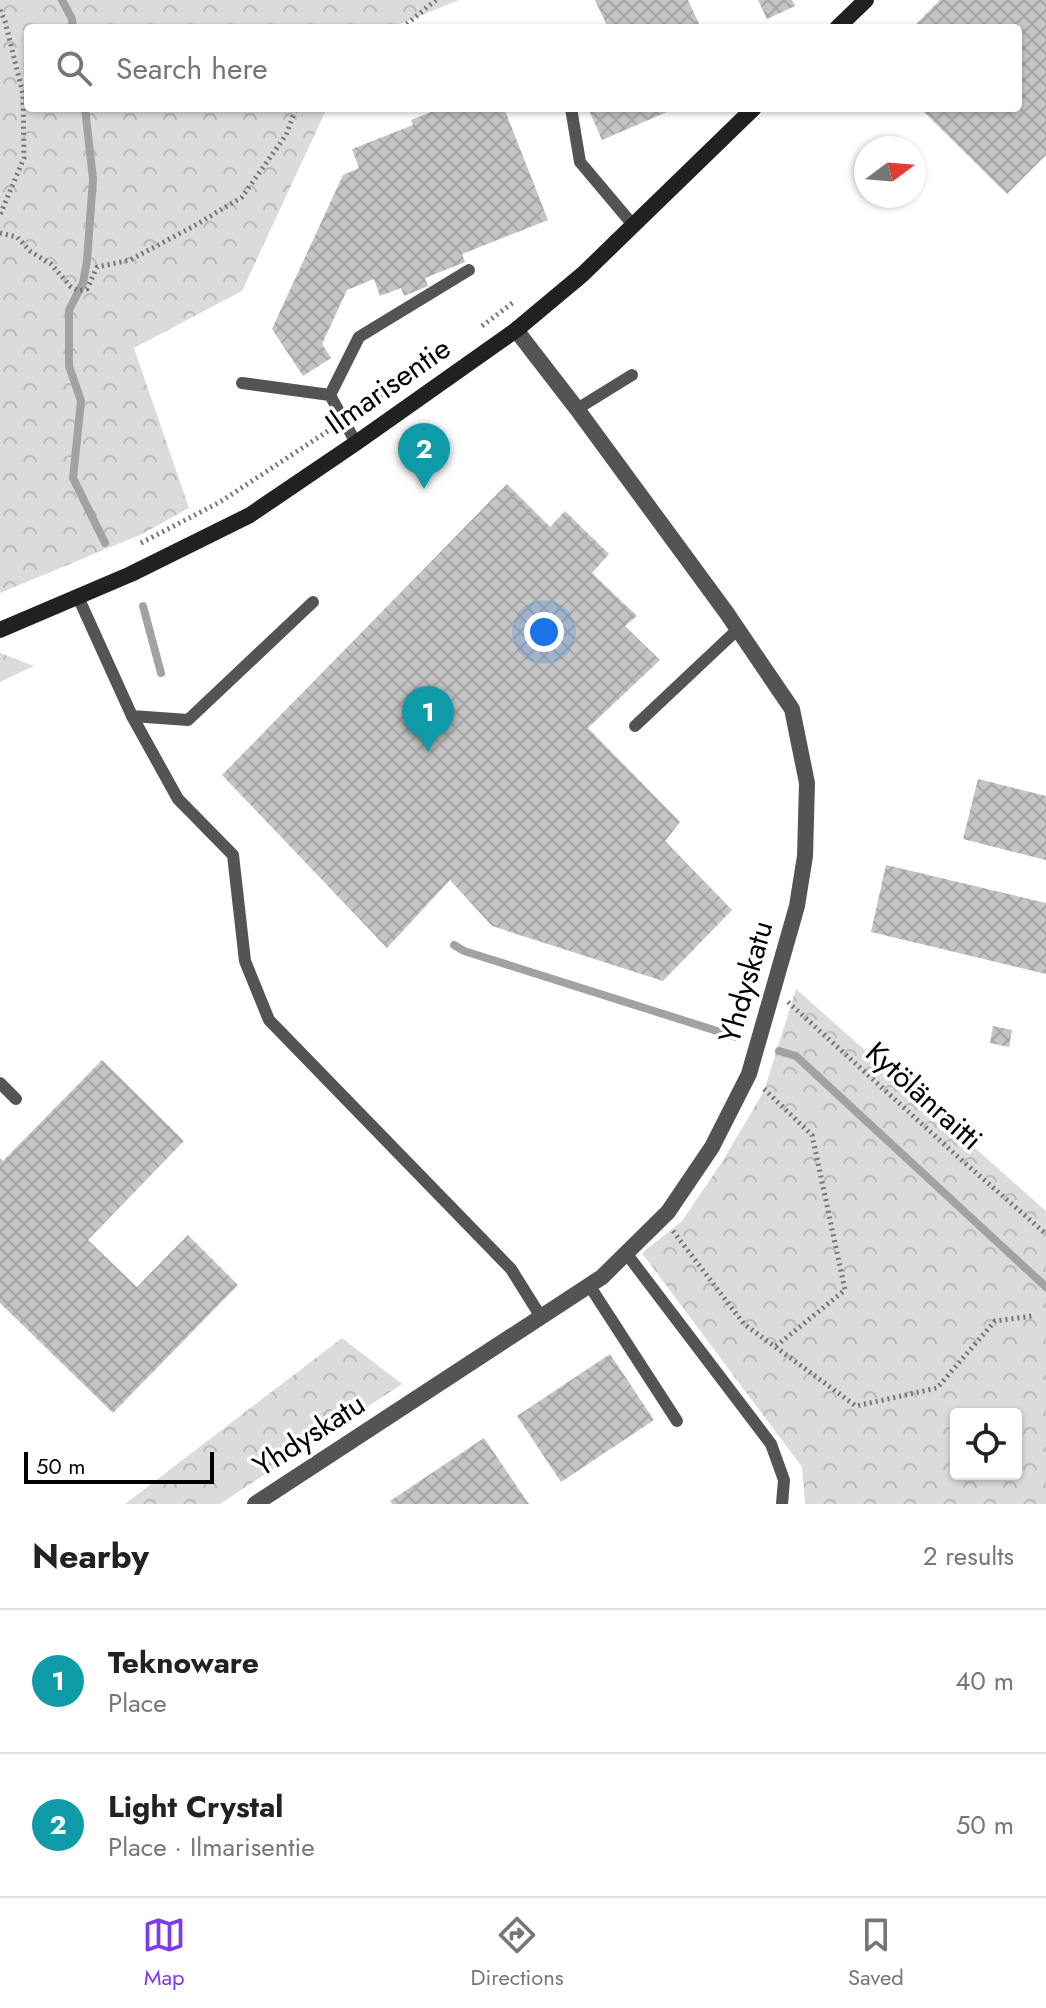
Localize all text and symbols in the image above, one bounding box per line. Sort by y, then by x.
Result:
search box [24,24,1022,112]
icon: search [52,46,96,90]
text: Search here [116,47,268,90]
north arrow [854,136,926,208]
street label: Ilmarisentie [316,327,459,444]
pin: 2 [398,423,450,489]
your location [524,612,564,652]
pin: 1 [402,686,454,752]
street label: Yhdyskatu [708,916,783,1048]
street label: Kytölänraitti [856,1031,992,1160]
street label: Yhdyskatu [244,1382,373,1487]
map controls [950,1408,1022,1480]
button: locate [950,1408,1022,1480]
scale bar [24,1448,214,1484]
text: 50 m [36,1450,85,1482]
text: Nearby [32,1532,149,1581]
text: 2 results [923,1537,1014,1575]
text: Teknoware [108,1641,259,1684]
text: 1 [51,1662,65,1700]
text: 40 m [955,1662,1014,1700]
text: Place [108,1684,167,1722]
text: Light Crystal [108,1785,283,1828]
text: 2 [49,1806,67,1844]
text: 50 m [956,1806,1014,1844]
text: Place · Ilmarisentie [108,1828,315,1866]
tab: Map [142,1913,186,1993]
tab: Directions [471,1913,564,1993]
tab: Saved [848,1913,904,1993]

